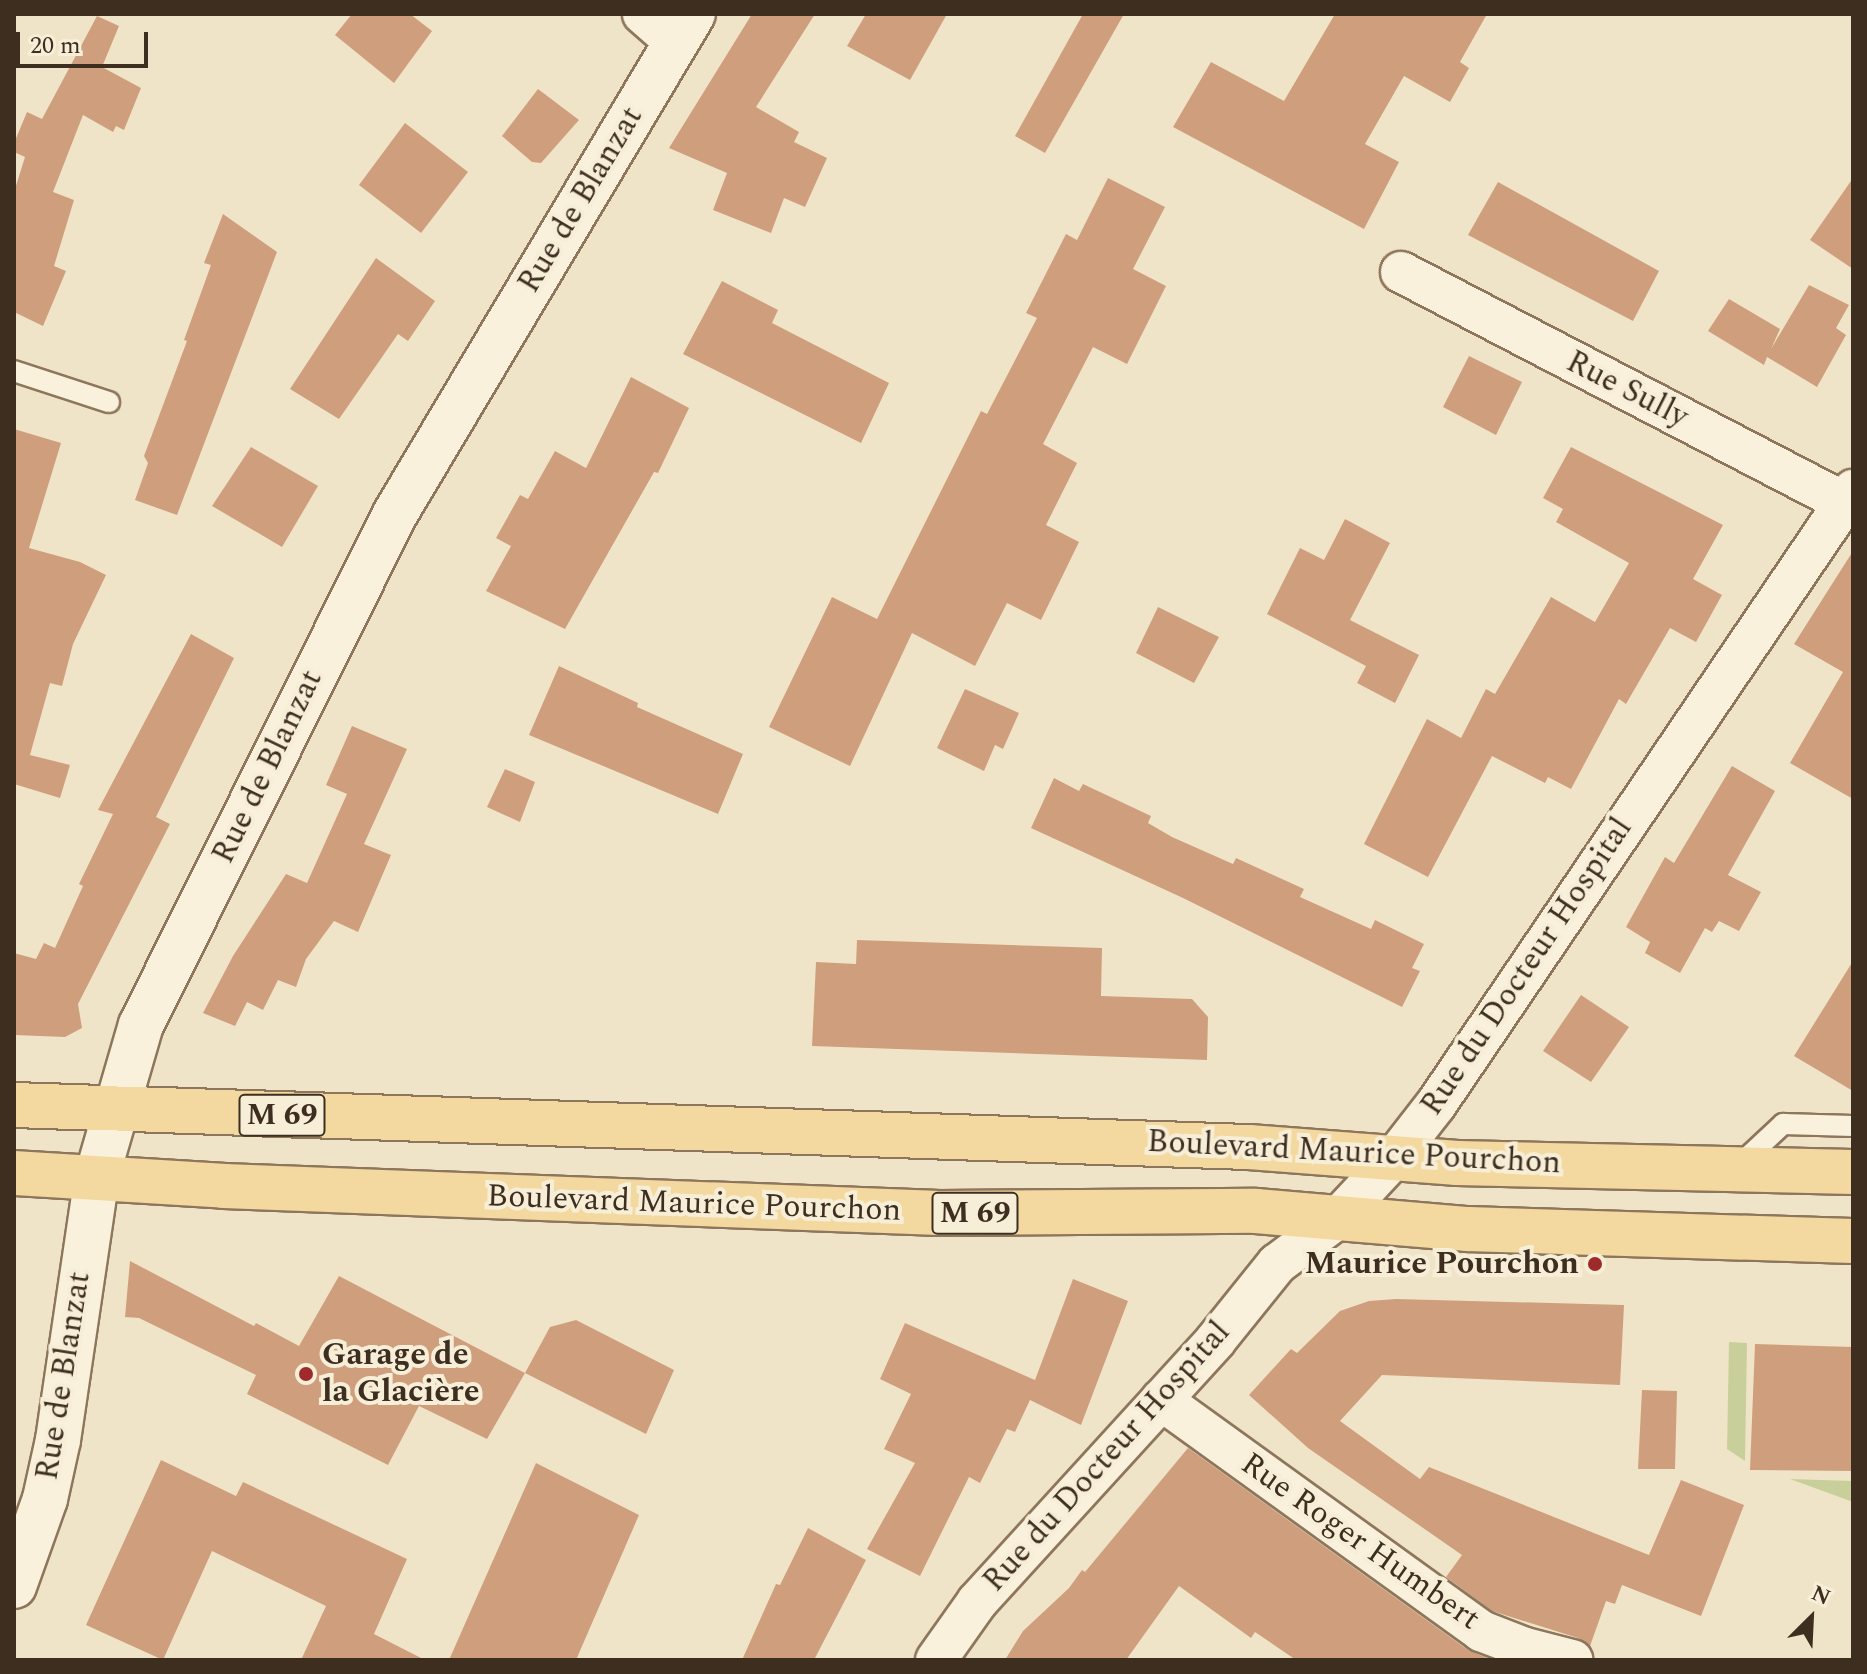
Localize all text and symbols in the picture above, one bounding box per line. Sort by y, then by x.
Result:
scale bar [20,16,152,66]
text: 20 m [30,28,81,64]
street label: Rue de Blanzat [510,100,652,300]
street label: Rue Sully [1560,343,1694,437]
street label: Rue de Blanzat [205,664,331,870]
street label: Rue du Docteur Hospital [1413,811,1641,1123]
road number: M 69 [238,1089,326,1141]
street label: Boulevard Maurice Pourchon [1146,1123,1562,1183]
street label: Boulevard Maurice Pourchon [486,1178,902,1230]
road number: M 69 [931,1187,1019,1239]
place label: Maurice Pourchon [1305,1245,1579,1283]
marker: Maurice Pourchon [1586,1255,1604,1273]
street label: Rue de Blanzat [29,1269,99,1483]
street label: Rue du Docteur Hospital [975,1314,1239,1600]
place label: Garage de la Glacière [322,1337,480,1412]
marker: Garage de la Glacière [297,1365,315,1383]
street label: Rue Roger Humbert [1233,1445,1487,1639]
text: N [1806,1577,1836,1614]
north arrow [1771,1578,1851,1658]

